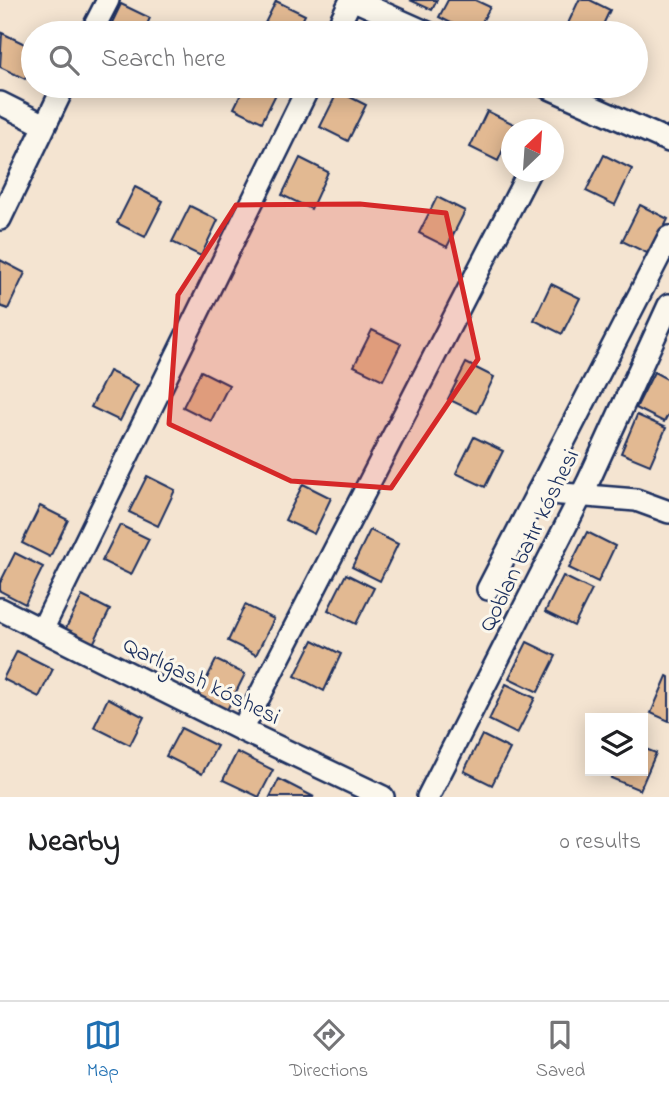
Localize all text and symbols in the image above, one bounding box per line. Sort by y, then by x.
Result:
search box [21,21,648,98]
icon: search [45,41,83,79]
text: Search here [101,41,226,79]
north arrow [501,119,564,182]
street label: Qoblan batır kóshesi [471,444,590,638]
street label: Qarlıǵash kóshesi [116,629,286,736]
map controls [585,713,648,776]
button: layers [585,713,648,776]
text: Nearby [28,821,120,865]
text: 0 results [560,826,641,859]
tab: Map [84,1016,122,1085]
tab: Directions [289,1016,368,1085]
tab: Saved [536,1016,585,1085]

